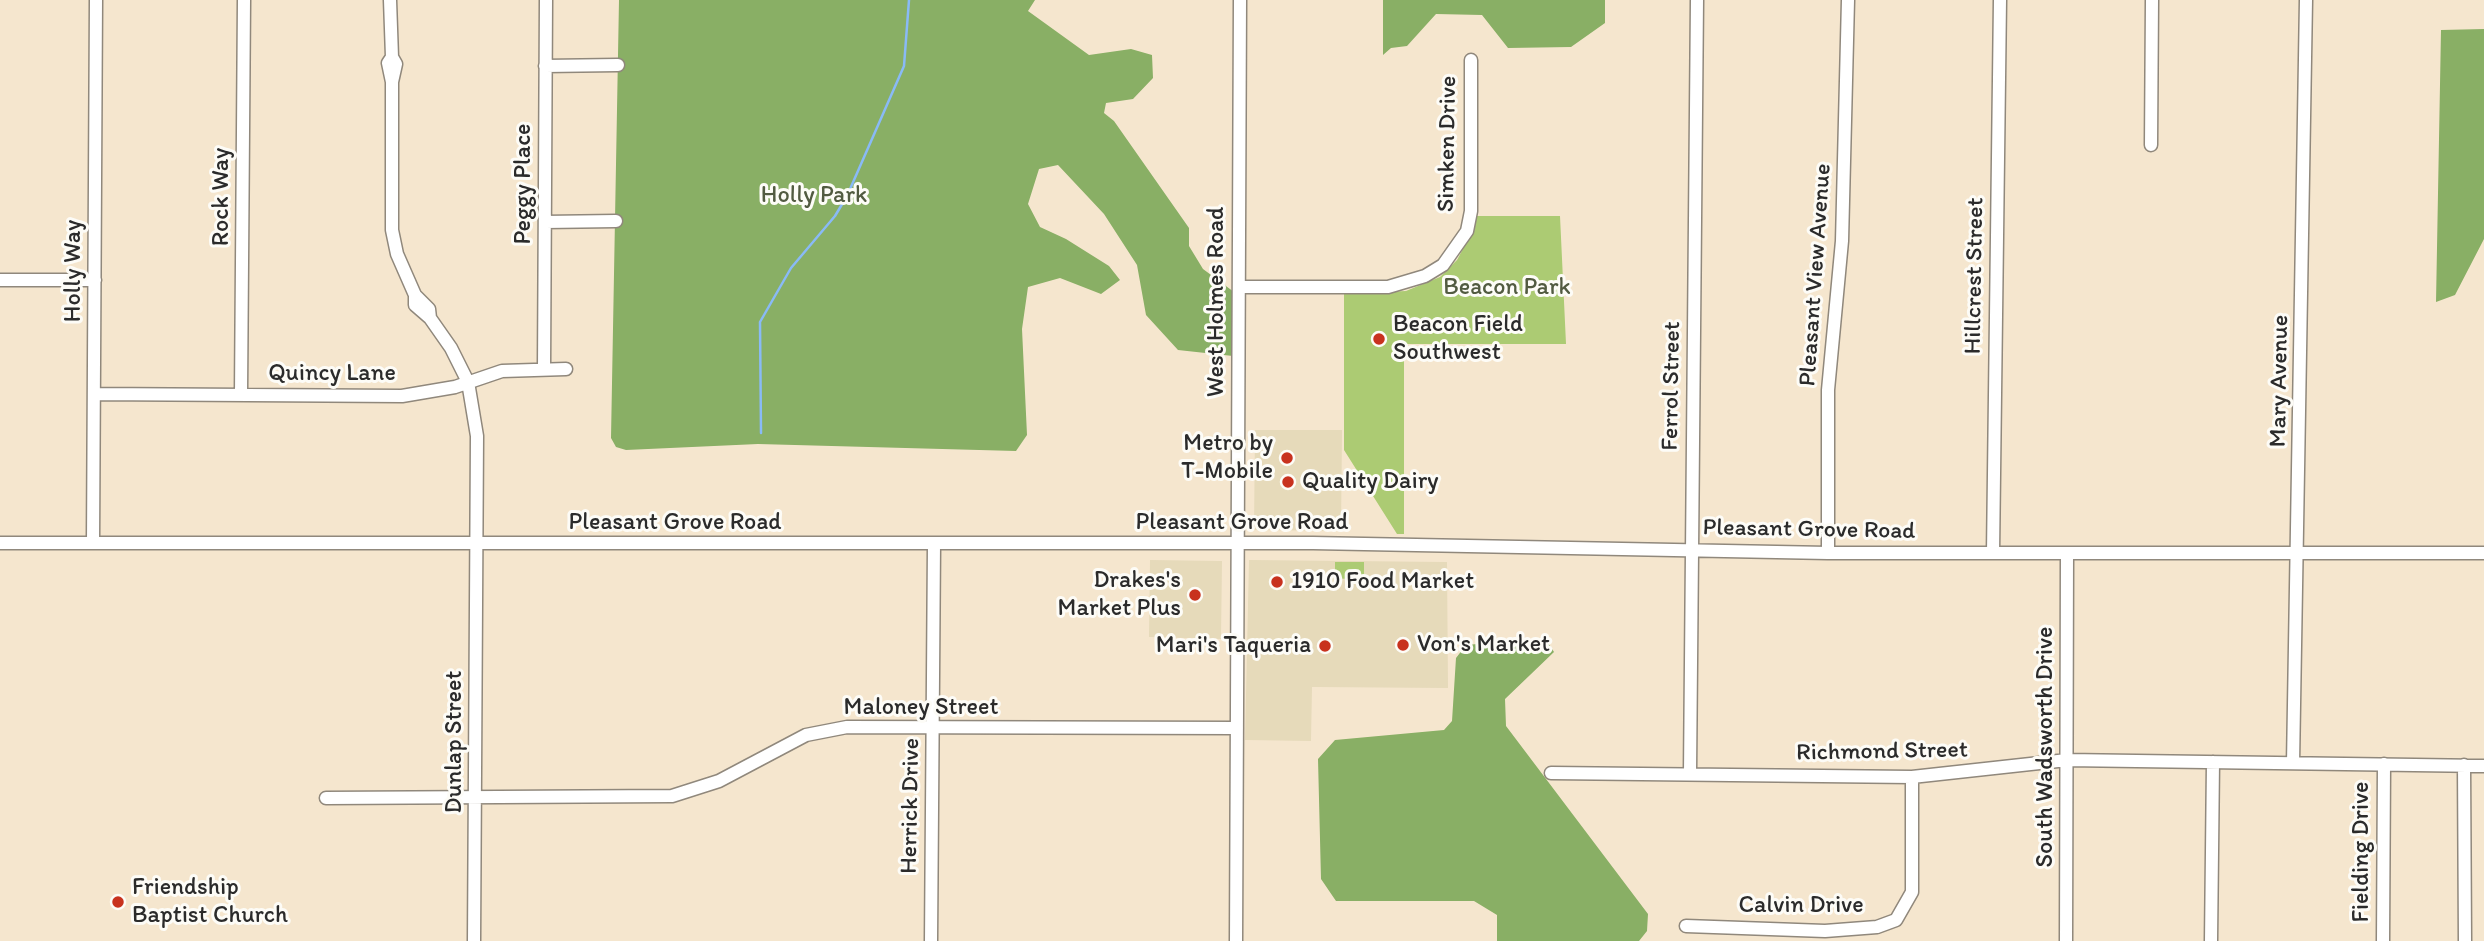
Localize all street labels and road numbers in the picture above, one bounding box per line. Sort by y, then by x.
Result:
street label: Simken Drive [1432,75,1464,213]
street label: Peggy Place [510,123,538,245]
street label: Rock Way [208,148,236,246]
street label: Pleasant View Avenue [1794,163,1838,387]
street label: Hillcrest Street [1959,197,1991,355]
street label: West Holmes Road [1203,207,1231,397]
street label: Holly Way [60,220,88,322]
street label: Mary Avenue [2264,314,2296,448]
street label: Ferrol Street [1656,321,1688,451]
street label: Quincy Lane [268,360,396,388]
street label: Pleasant Grove Road [569,509,781,537]
street label: Pleasant Grove Road [1136,509,1348,537]
street label: Pleasant Grove Road [1702,514,1916,546]
street label: South Wadsworth Drive [2032,627,2060,867]
street label: Dunlap Street [441,671,469,813]
street label: Maloney Street [844,694,998,722]
street label: Richmond Street [1796,736,1968,768]
street label: Herrick Drive [895,738,927,874]
street label: Fielding Drive [2348,782,2376,922]
street label: Calvin Drive [1738,892,1864,920]

